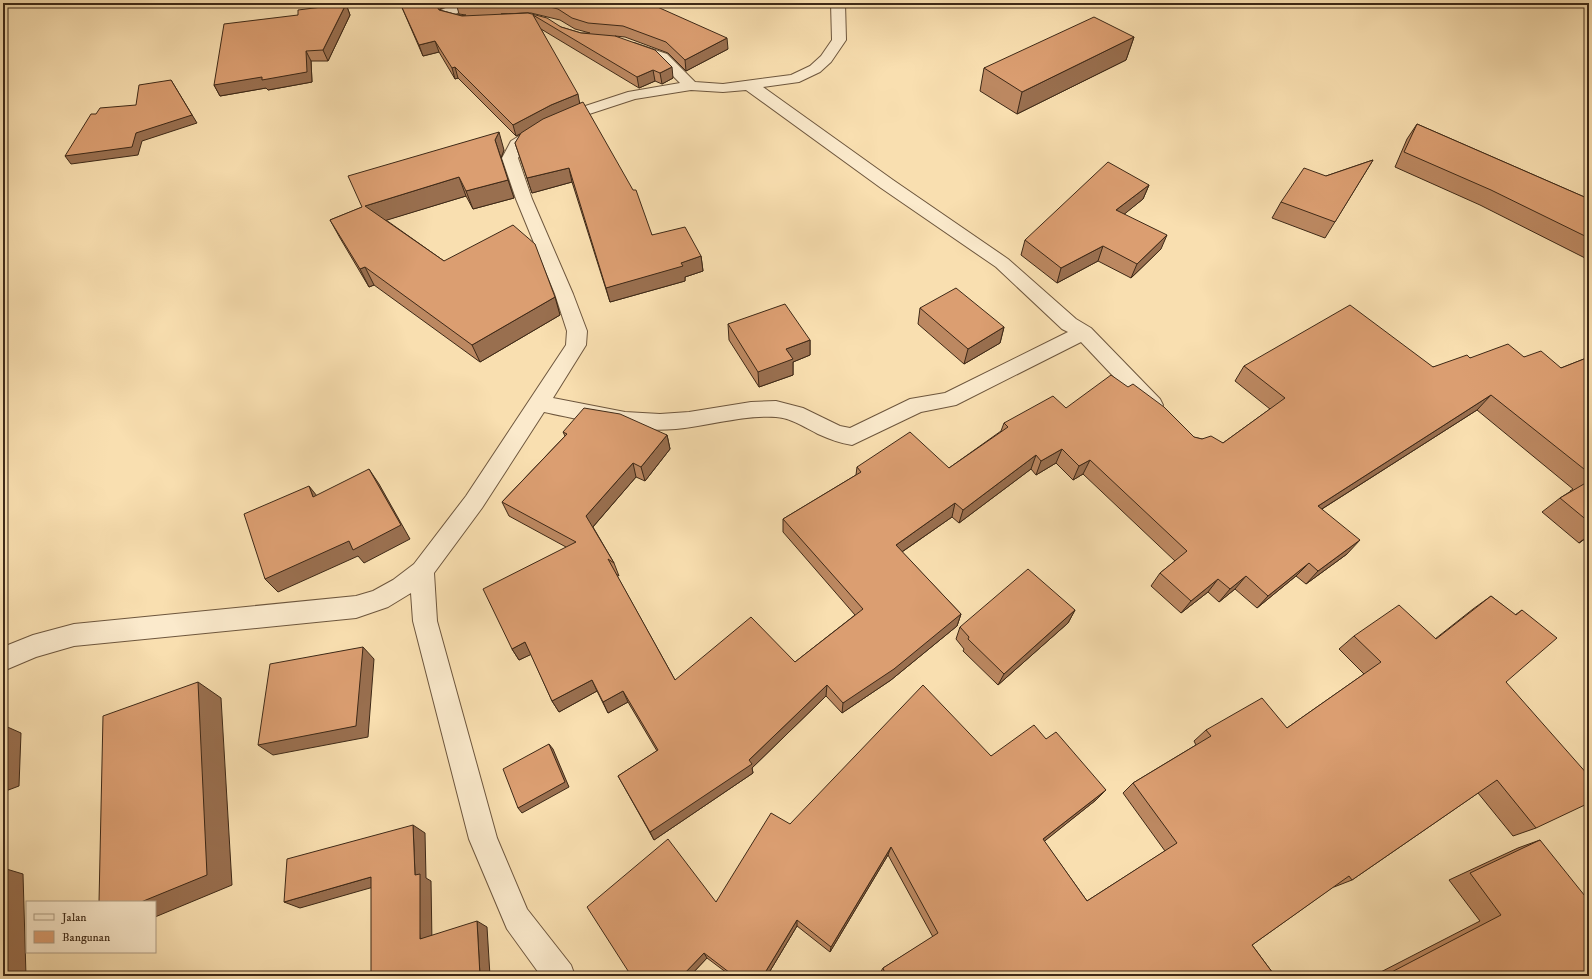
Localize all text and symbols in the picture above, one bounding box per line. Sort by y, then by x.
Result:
legend [26,901,156,953]
text: Jalan [61,910,87,925]
text: Bangunan [62,930,111,945]

